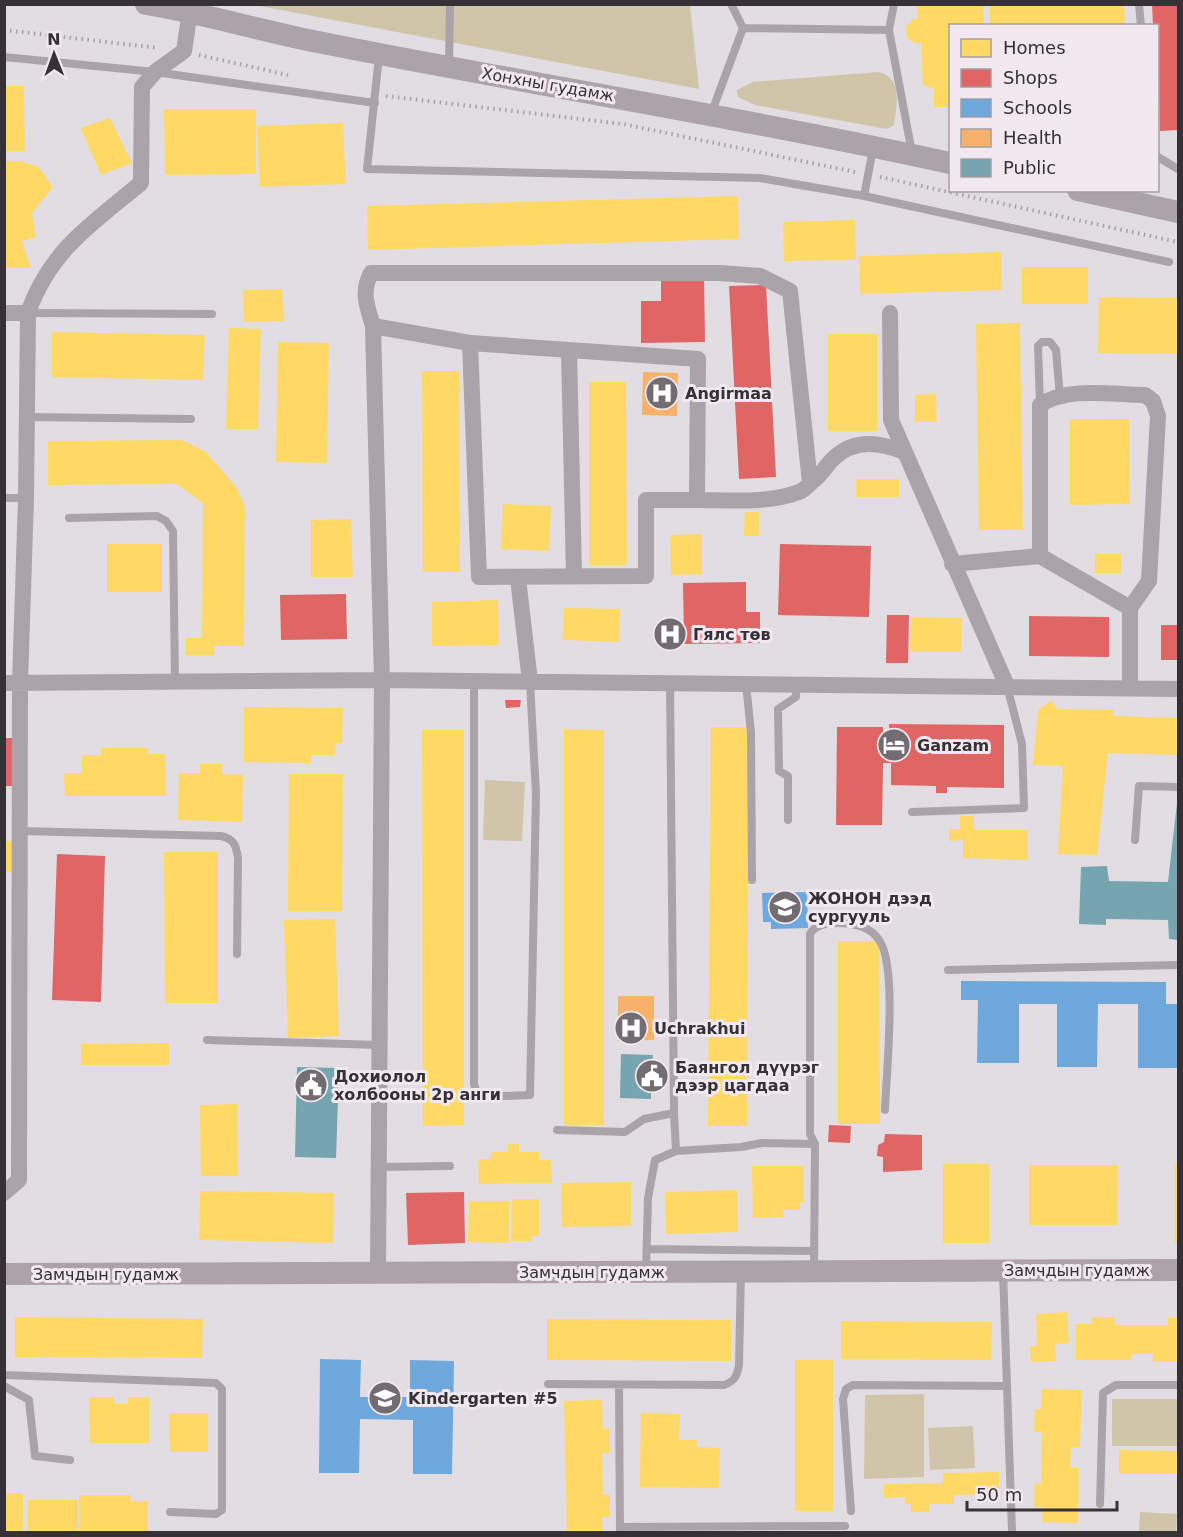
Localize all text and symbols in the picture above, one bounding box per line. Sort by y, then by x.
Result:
north arrow [24,24,84,84]
legend [949,24,1159,192]
text: N [47,30,61,49]
text: Homes [1003,37,1066,58]
street label: Хонхны гудамж [480,63,616,105]
text: Shops [1003,67,1058,88]
text: Schools [1003,97,1072,118]
text: Health [1003,127,1062,148]
text: Public [1003,157,1056,178]
hospital icon: Angirmaa [644,375,680,411]
place label: Angirmaa [685,384,772,403]
hospital icon: Гялс төв [652,616,688,652]
place label: Гялс төв [693,625,771,644]
hotel icon: Ganzam [876,727,912,763]
place label: Ganzam [917,736,989,755]
school or university icon: ЖОНОН дээд сургууль [767,889,803,925]
place label: ЖОНОН дээд сургууль [808,889,932,926]
hospital icon: Uchrakhui [613,1010,649,1046]
place label: Uchrakhui [654,1019,745,1038]
public building icon: Баянгол дүүрэг дээр цагдаа [634,1058,670,1094]
place label: Баянгол дүүрэг дээр цагдаа [675,1058,819,1095]
public building icon: Дохиолол холбооны 2р анги [293,1067,329,1103]
place label: Дохиолол холбооны 2р анги [334,1067,501,1104]
street label: Замчдын гудамж [1004,1261,1150,1280]
street label: Замчдын гудамж [519,1263,665,1282]
street label: Замчдын гудамж [33,1265,179,1284]
school or university icon: Kindergarten #5 [367,1380,403,1416]
place label: Kindergarten #5 [408,1389,558,1408]
scale bar [967,1474,1117,1512]
text: 50 m [976,1484,1022,1505]

